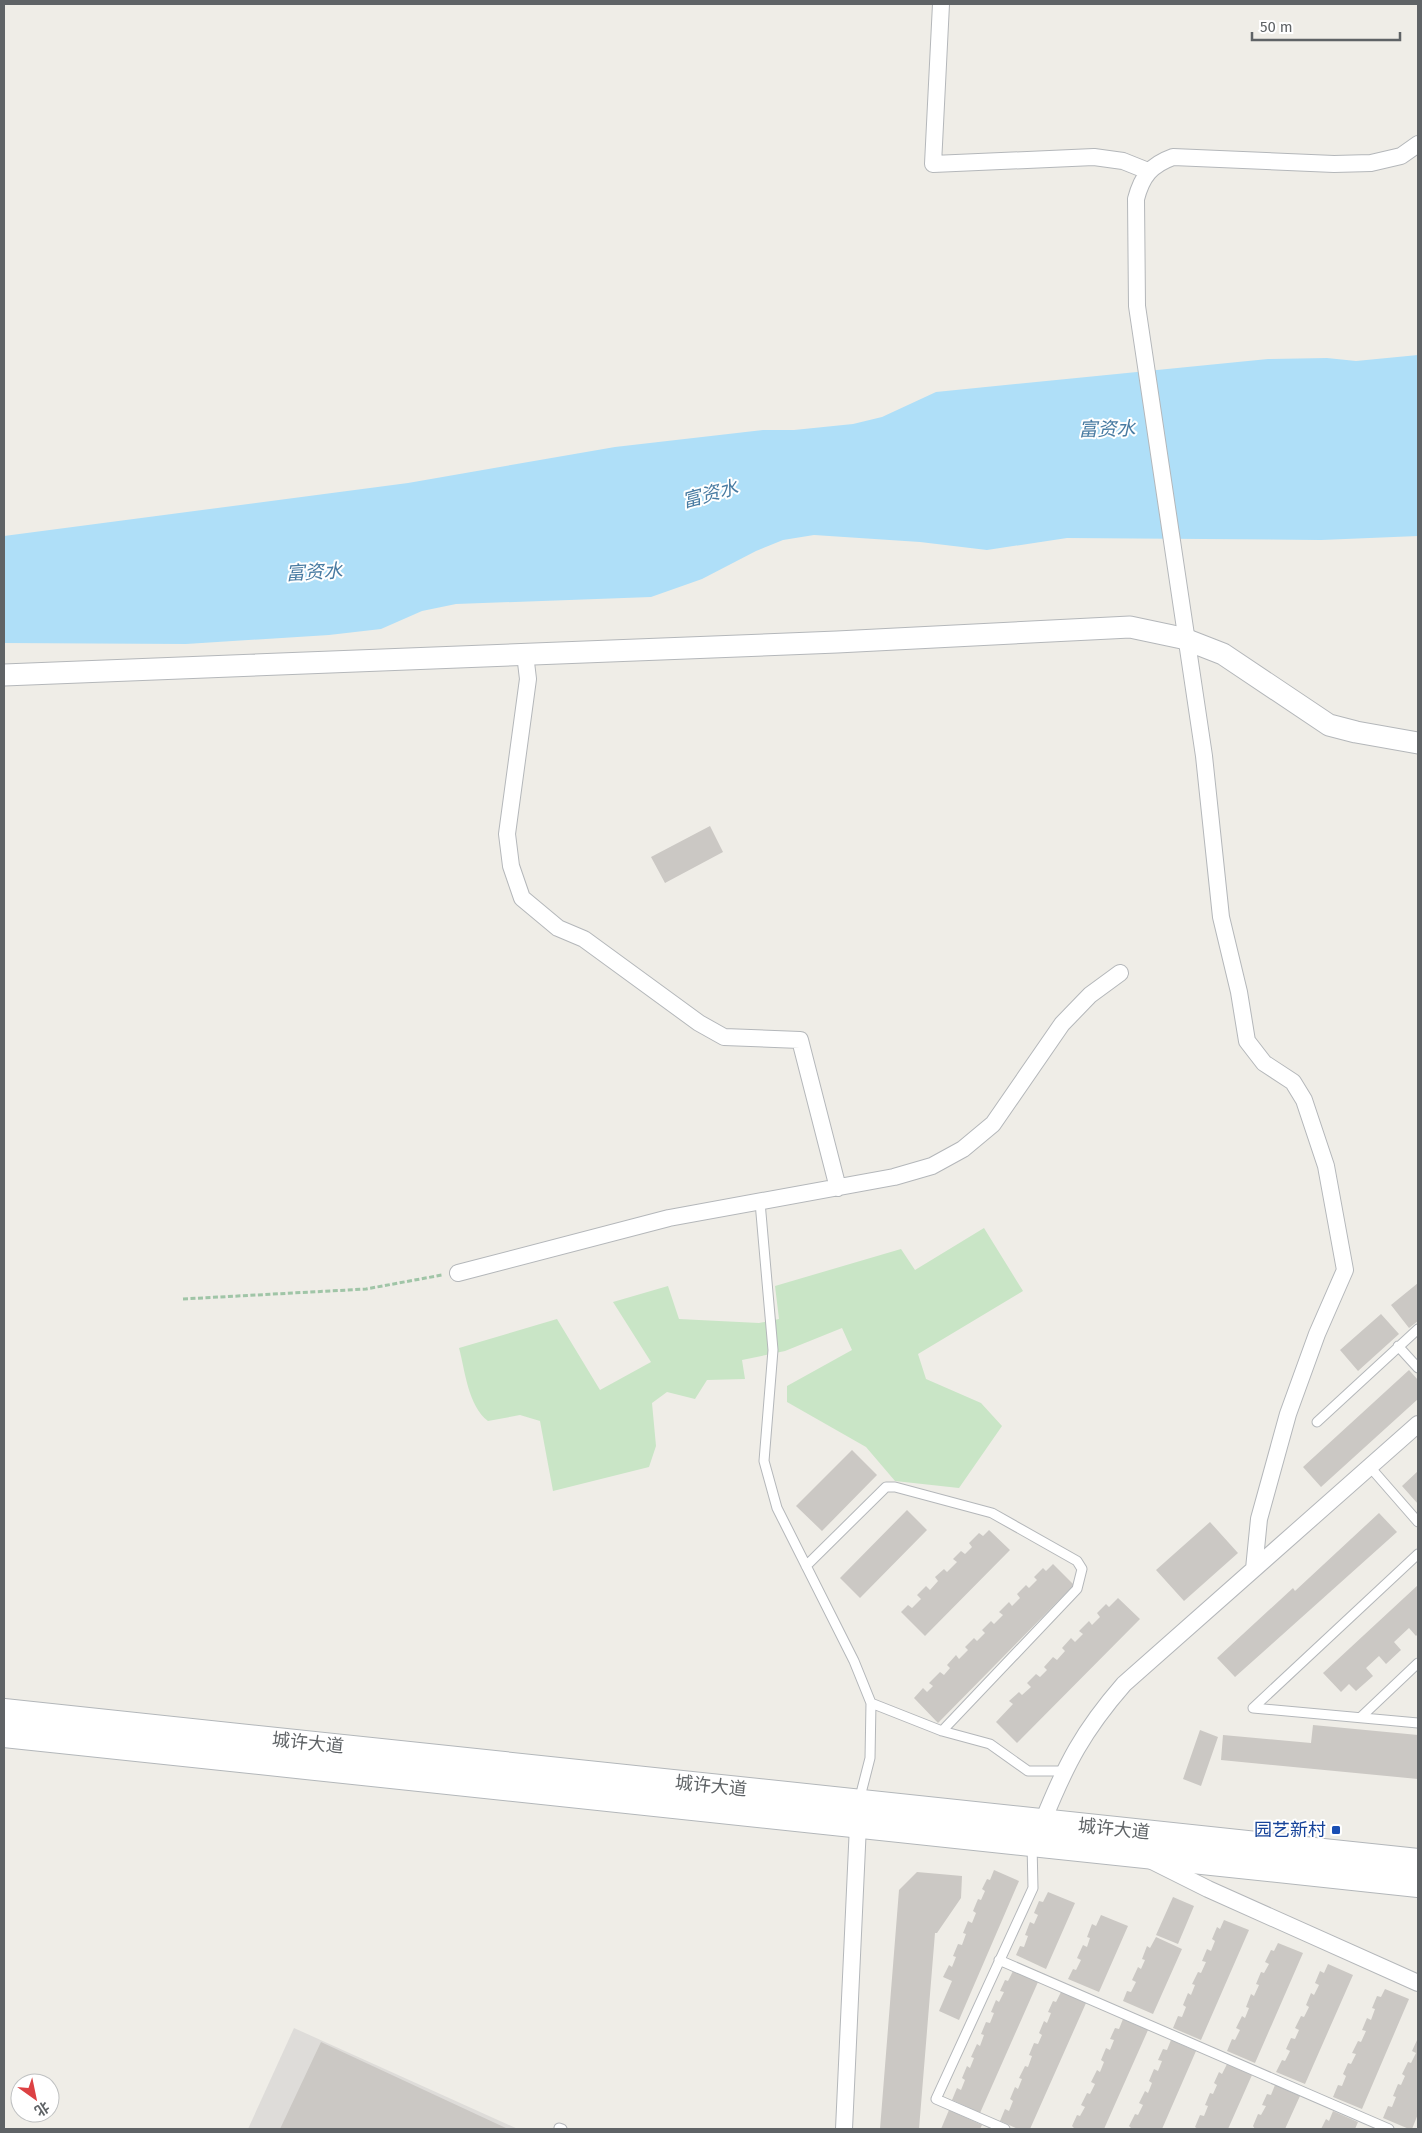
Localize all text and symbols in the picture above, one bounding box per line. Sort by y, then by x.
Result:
scale bar [1252,10,1400,42]
text: 50 m [1260,18,1293,36]
water label: 富资水 [1078,417,1137,441]
water label: 富资水 [679,475,741,512]
water label: 富资水 [285,559,344,585]
street label: 城许大道 [271,1728,345,1758]
street label: 城许大道 [674,1771,748,1801]
street label: 城许大道 [1077,1814,1151,1844]
place label: 园艺新村 [1254,1819,1326,1841]
marker: 园艺新村 [1330,1824,1342,1836]
north arrow [10,2073,60,2123]
text: 北 [31,2098,52,2119]

